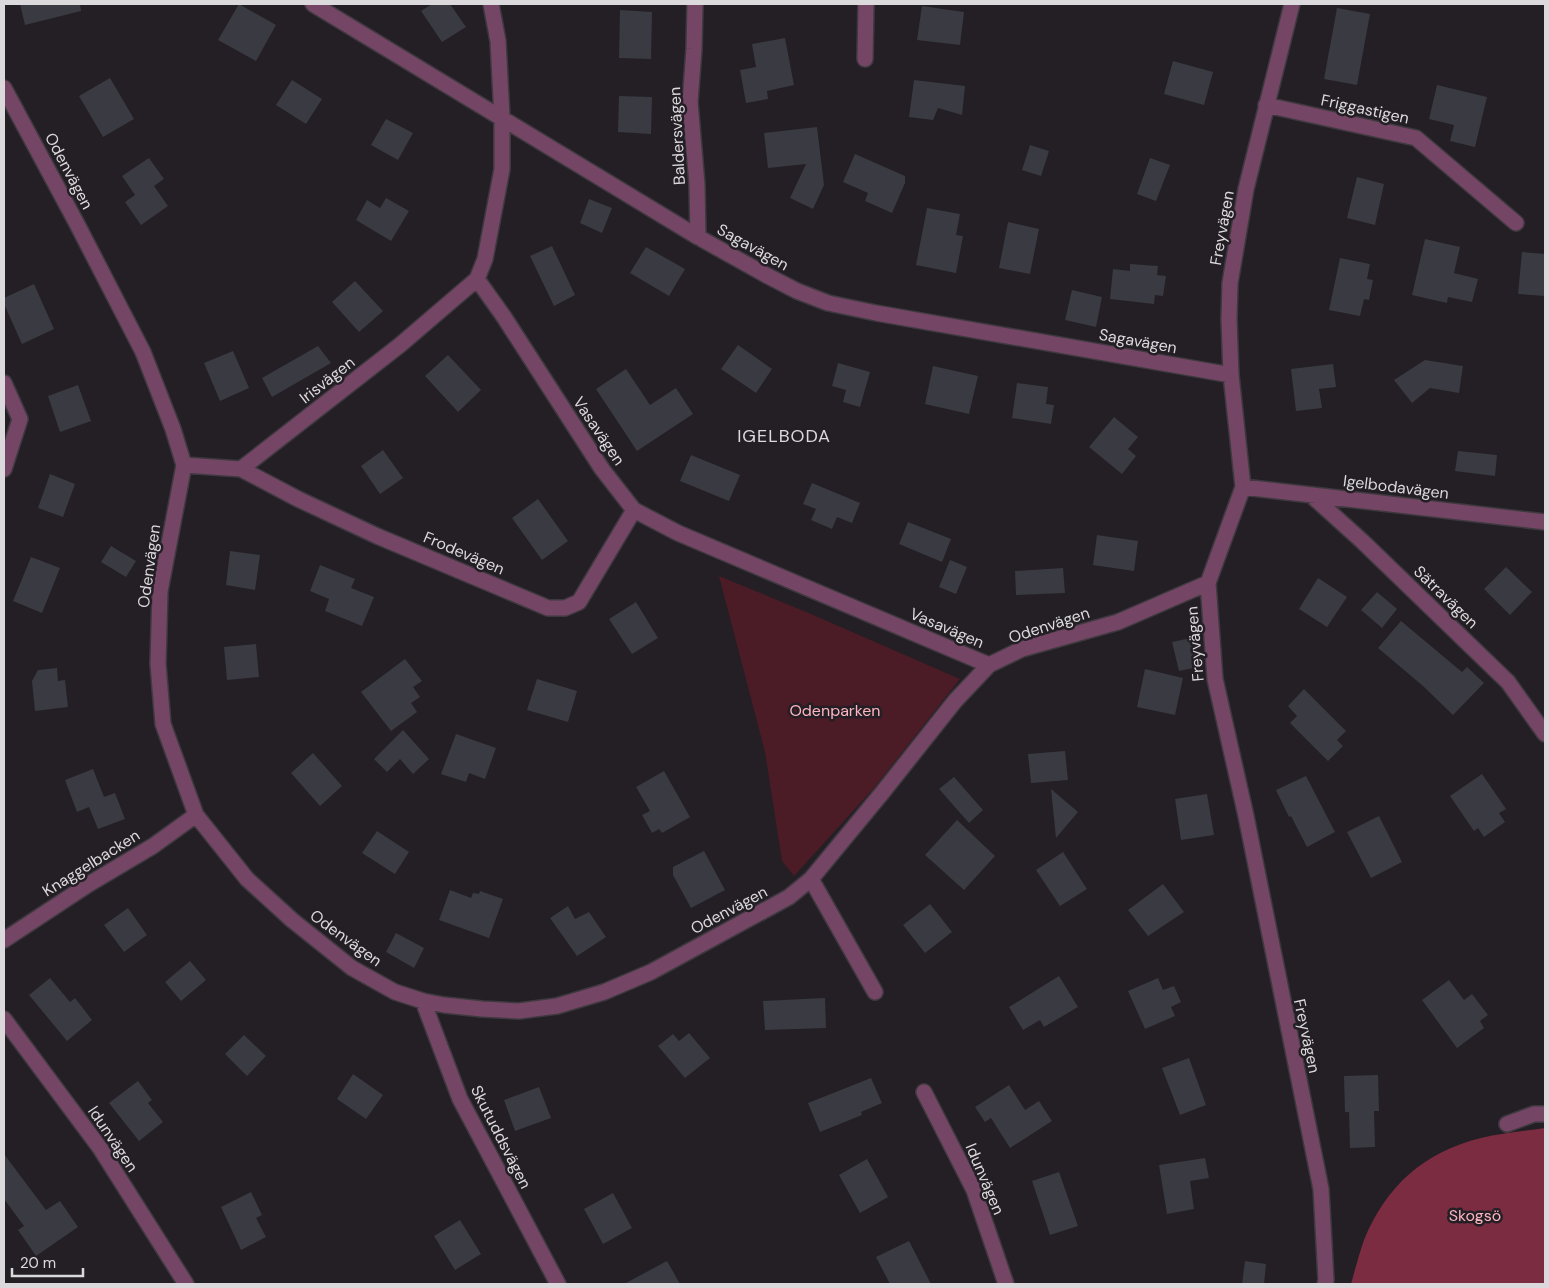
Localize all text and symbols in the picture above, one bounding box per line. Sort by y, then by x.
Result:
street label: Baldersvägen [664,86,690,186]
street label: Friggastigen [1319,89,1411,129]
street label: Odenvägen [40,129,98,213]
street label: Freyvägen [1205,189,1239,267]
street label: Sagavägen [713,219,793,275]
street label: Sagavägen [1097,324,1179,358]
street label: Irisvägen [295,352,359,408]
street label: Vasavägen [568,393,630,469]
district label: IGELBODA [737,424,831,448]
street label: Igelbodavägen [1342,470,1450,504]
street label: Odenvägen [133,523,165,609]
street label: Frodevägen [420,527,508,579]
street label: Sätravägen [1409,561,1483,633]
street label: Odenvägen [1006,602,1092,648]
street label: Vasavägen [907,603,987,653]
street label: Freyvägen [1181,605,1209,683]
park label: Odenparken [789,700,881,721]
street label: Knaggelbacken [38,825,144,901]
street label: Odenvägen [687,881,771,939]
street label: Odenvägen [306,905,386,971]
street label: Freyvägen [1289,997,1325,1075]
street label: Skutuddsvägen [466,1082,536,1192]
street label: Idunvägen [83,1102,143,1176]
street label: Idunvägen [961,1140,1009,1218]
park label: Skogsö [1449,1205,1501,1226]
scale bar [12,1246,84,1278]
text: 20 m [20,1253,56,1273]

